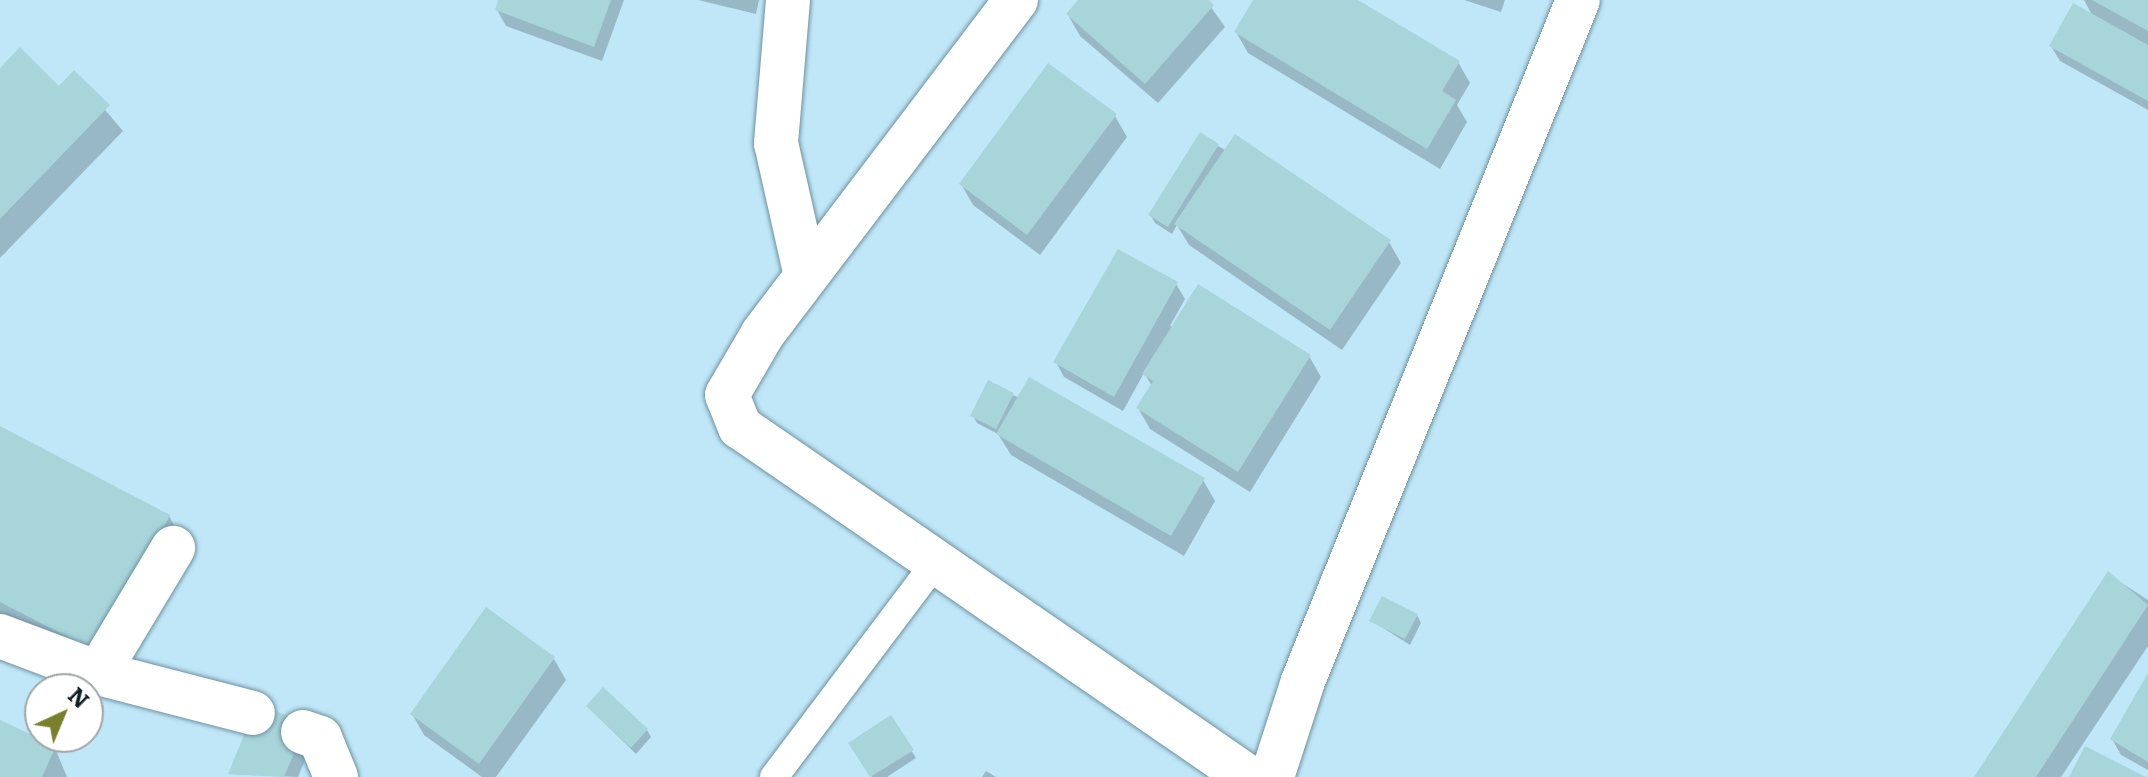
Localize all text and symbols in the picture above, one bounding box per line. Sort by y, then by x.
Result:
north arrow [24,673,104,753]
text: N [62,679,98,715]

